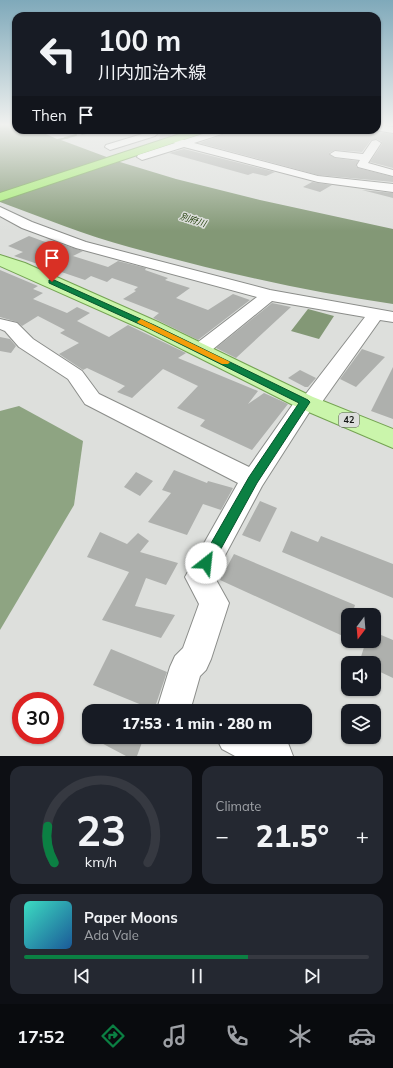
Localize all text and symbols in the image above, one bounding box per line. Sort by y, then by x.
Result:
text: 100 m [98,23,181,58]
icon: left [32,28,84,80]
text: 川内加治木線 [98,61,206,84]
icon: arrive [75,104,97,126]
text: Then [32,106,67,125]
water label: 別府川 [179,210,209,229]
pin [35,241,69,282]
icon: arrive [41,247,63,269]
road number: 42 [339,413,359,427]
position arrow [185,542,227,584]
north arrow [341,608,381,648]
map controls [341,608,381,744]
button: sound [341,656,381,696]
speed limit sign: 30 [12,692,64,744]
button: layers [341,704,381,744]
text: 17:53 · 1 min · 280 m [122,714,272,733]
text: Climate [216,798,261,814]
text: 23 [76,804,126,856]
text: 21.5° [256,817,329,855]
text: − [216,822,229,850]
text: + [356,822,369,850]
text: km/h [85,853,117,871]
text: Paper Moons [84,908,178,927]
text: Ada Vale [84,927,139,943]
icon: previous [71,965,93,987]
icon: pause [186,965,208,987]
icon: next [301,965,323,987]
icon: directions [99,1022,127,1050]
icon: music [161,1022,189,1050]
icon: phone [223,1022,251,1050]
icon: climate [286,1022,314,1050]
icon: car [348,1022,376,1050]
text: 17:52 [17,1025,65,1048]

